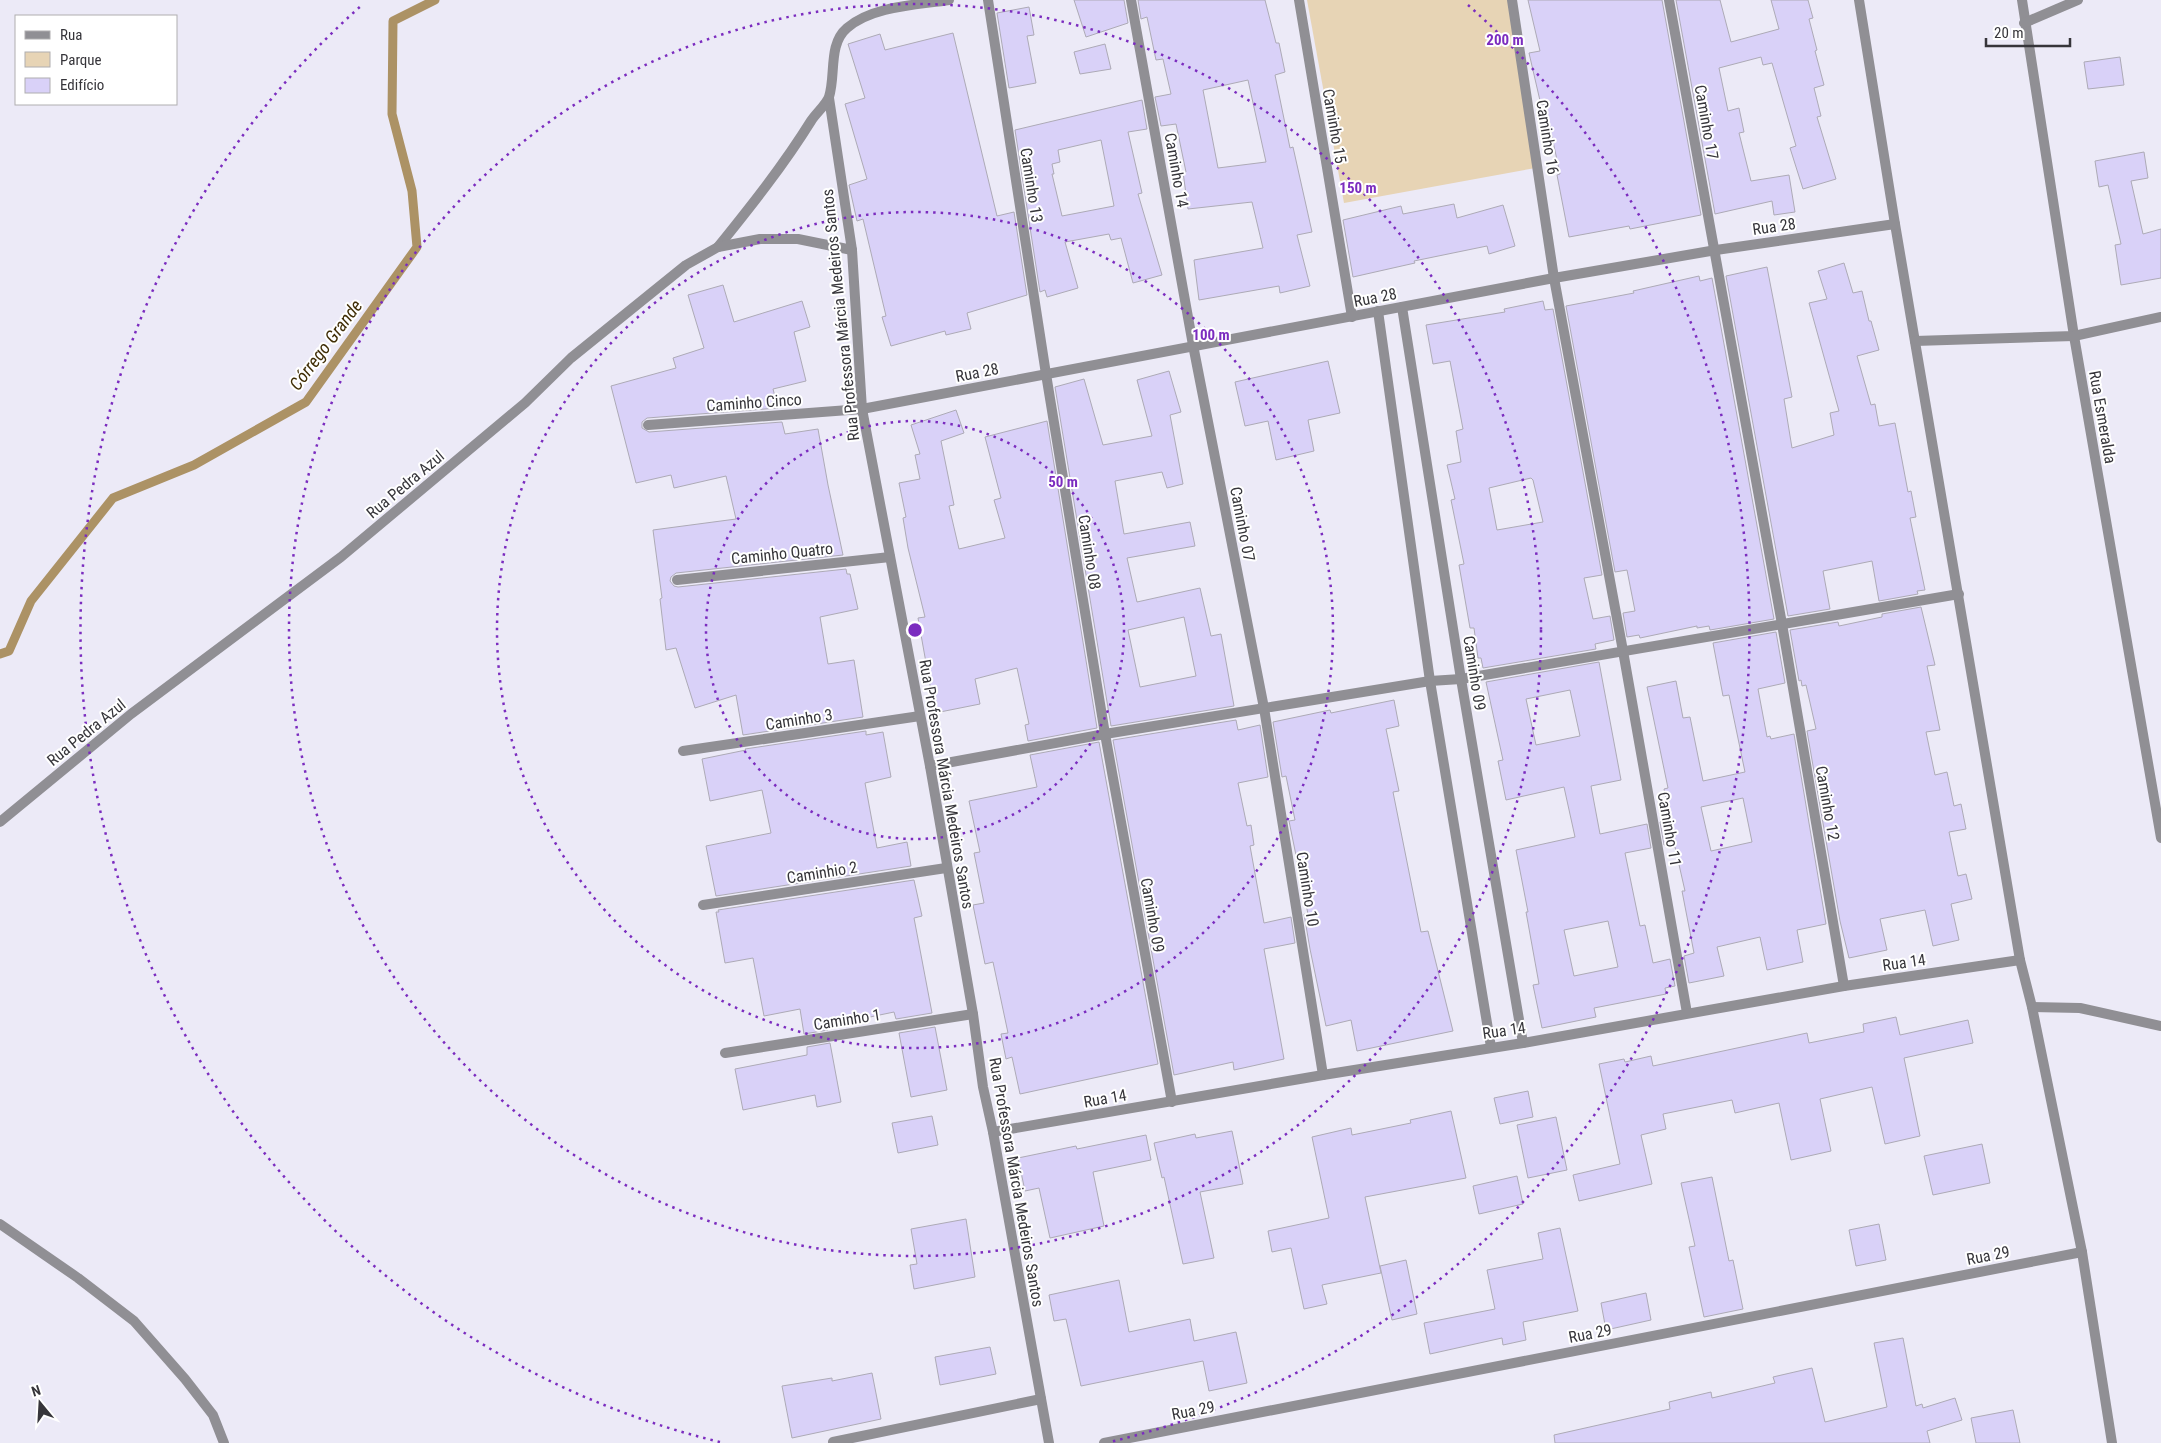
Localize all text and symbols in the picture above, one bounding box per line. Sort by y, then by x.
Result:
legend [15,15,178,105]
scale bar [1986,15,2070,47]
text: 20 m [1994,24,2024,42]
text: Rua [60,26,82,44]
text: 200 m [1486,31,1524,49]
text: Parque [60,51,102,69]
text: Edifício [60,76,104,94]
street label: Caminho 17 [1691,83,1722,161]
street label: Caminho 15 [1319,87,1350,165]
street label: Caminho 16 [1532,98,1563,176]
street label: Caminho 14 [1161,131,1192,209]
street label: Caminho 13 [1016,146,1047,224]
text: 150 m [1339,179,1377,197]
street label: Rua Professora Márcia Medeiros Santos [818,188,863,442]
street label: Rua 28 [1751,214,1797,239]
street label: Rua 28 [1352,284,1398,311]
water label: Córrego Grande [285,295,366,394]
text: 100 m [1192,326,1230,344]
street label: Rua 28 [954,359,1000,386]
street label: Rua Esmeralda [2085,369,2120,465]
street label: Caminho Cinco [706,390,802,415]
street label: Rua Pedra Azul [363,446,448,522]
text: 50 m [1048,473,1078,491]
street label: Caminho 07 [1226,485,1259,563]
street label: Caminho 08 [1074,513,1105,591]
street label: Caminho Quatro [730,539,834,568]
centre of rings [906,621,924,639]
street label: Caminho 09 [1459,634,1490,712]
street label: Rua Professora Márcia Medeiros Santos [915,658,978,910]
street label: Rua Pedra Azul [43,695,129,770]
street label: Caminho 3 [764,705,834,734]
street label: Caminho 12 [1812,764,1843,842]
street label: Caminho 11 [1654,790,1685,868]
street label: Caminho 10 [1292,850,1323,928]
street label: Caminhio 2 [785,858,859,887]
street label: Caminho 09 [1137,876,1168,954]
street label: Rua 14 [1881,950,1927,975]
street label: Caminho 1 [812,1005,882,1034]
street label: Rua 14 [1481,1018,1527,1043]
street label: Rua Professora Márcia Medeiros Santos [985,1056,1048,1308]
street label: Rua 14 [1082,1085,1128,1112]
street label: Rua 29 [1965,1242,2011,1269]
street label: Rua 29 [1567,1320,1613,1347]
north arrow [15,1378,65,1428]
text: N [29,1382,43,1400]
street label: Rua 29 [1170,1397,1216,1424]

